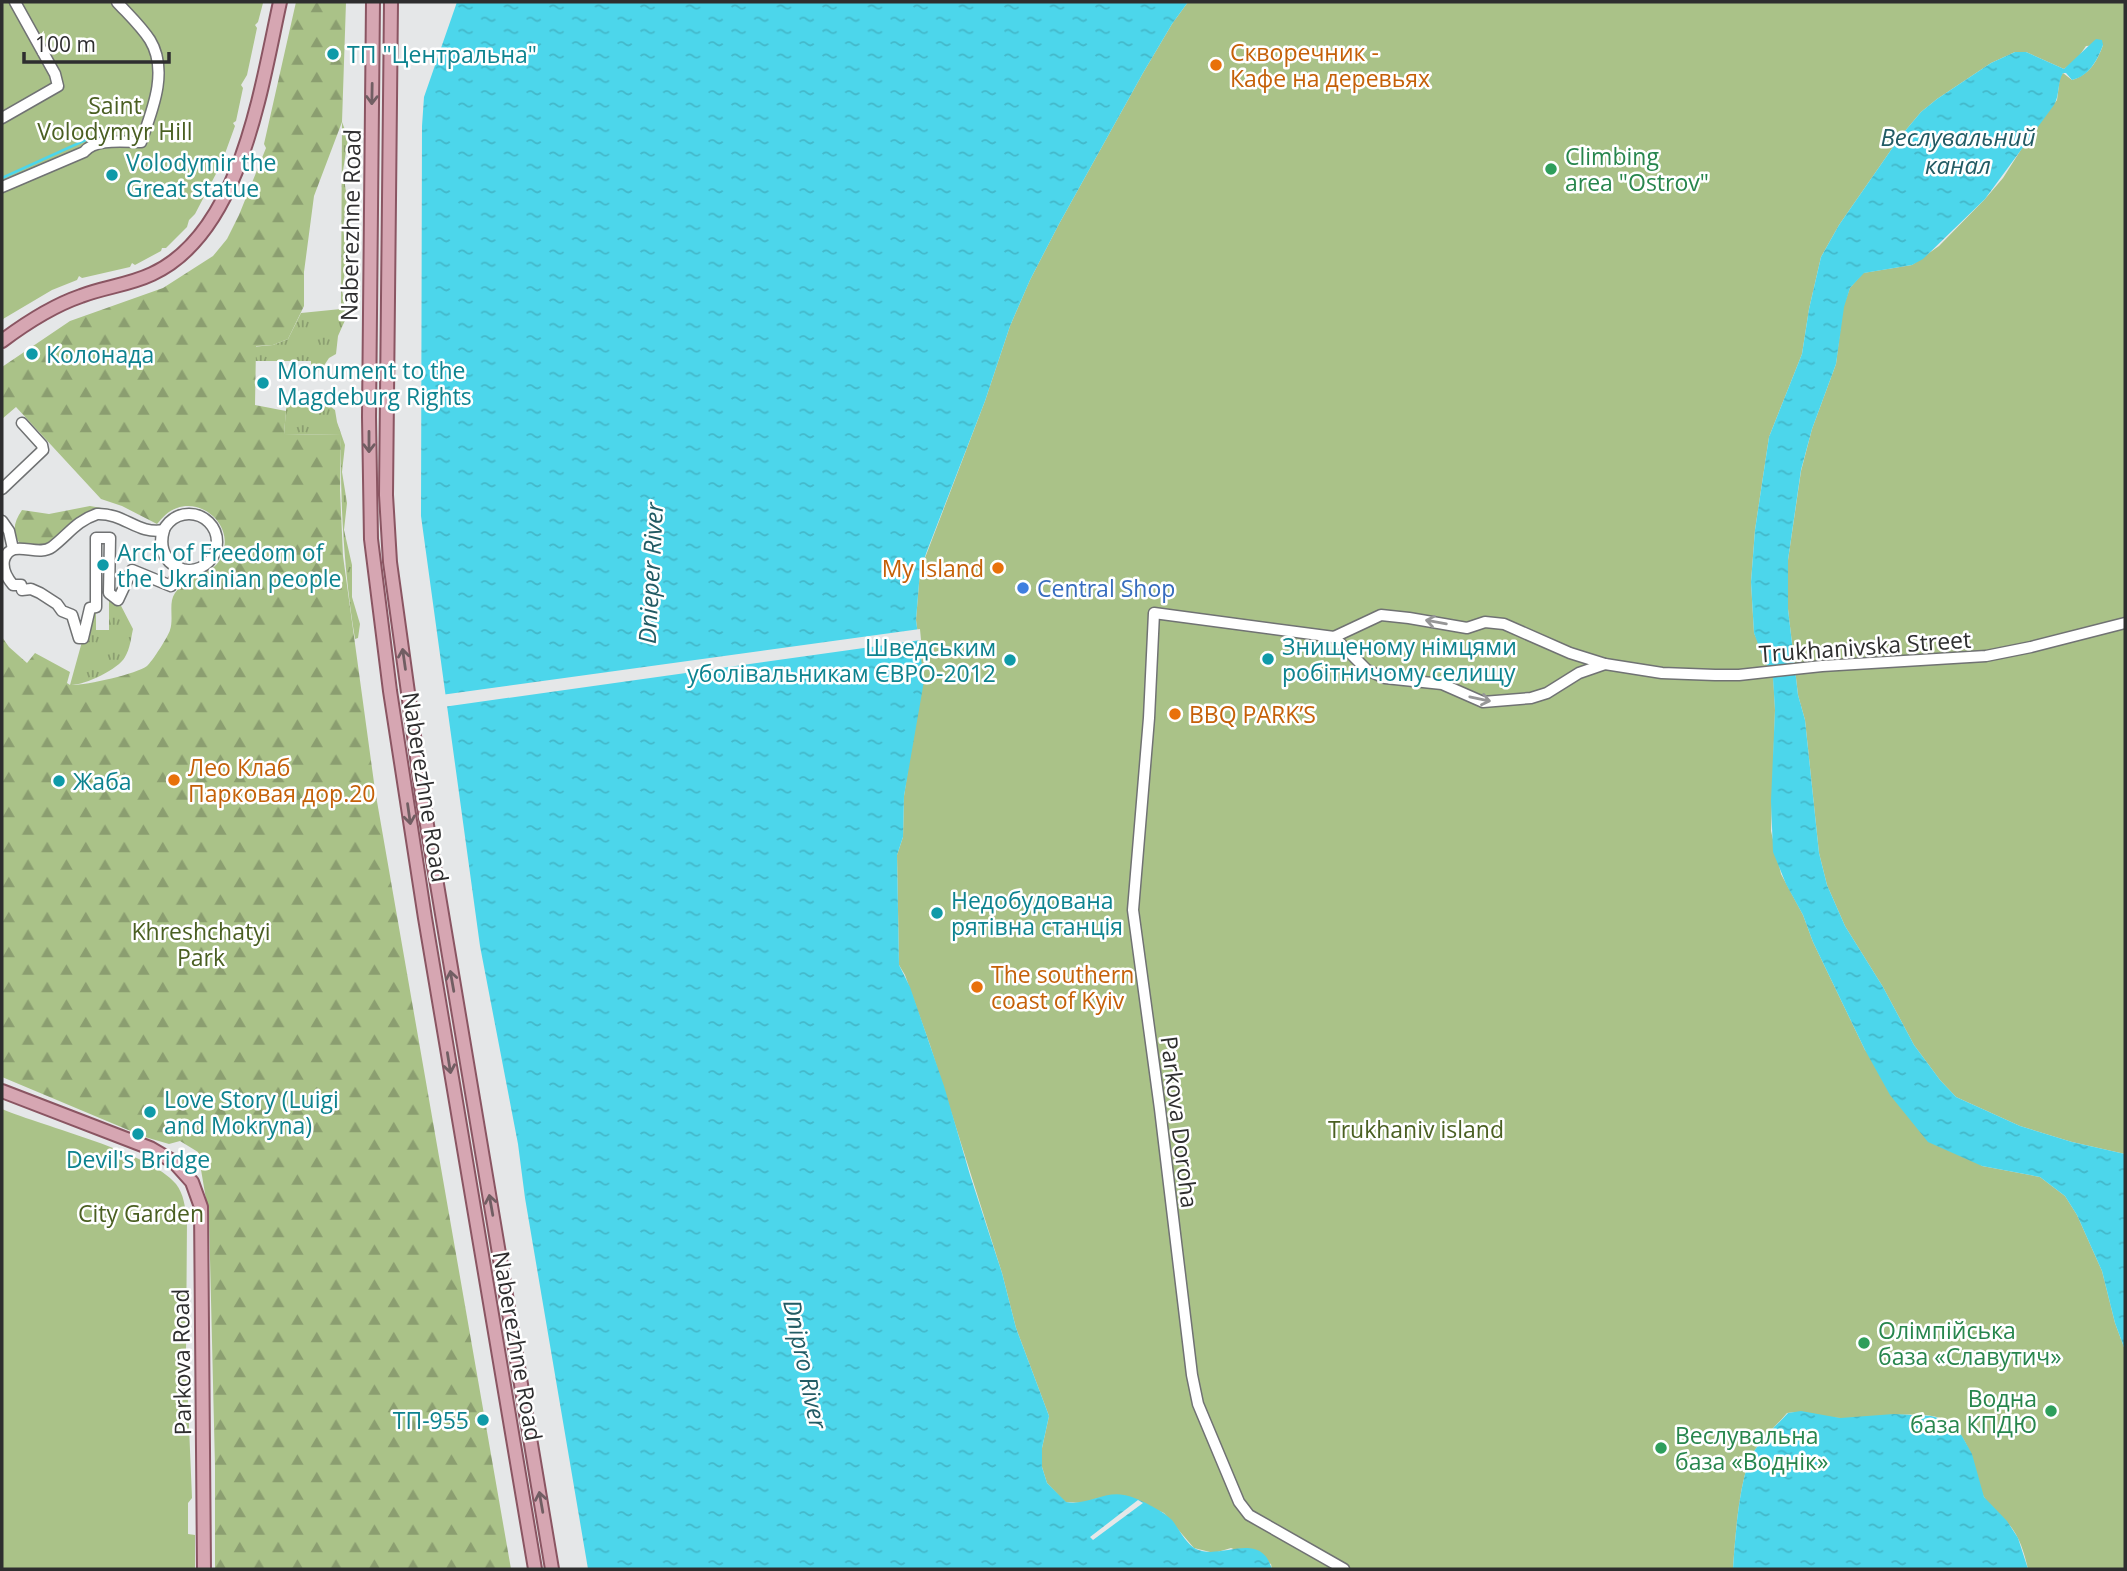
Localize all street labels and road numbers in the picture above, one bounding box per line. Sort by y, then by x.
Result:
street label: Naberezhne Road [332,129,368,321]
street label: Trukhanivska Street [1758,623,1972,669]
street label: Naberezhne Road [395,690,457,884]
street label: Parkova Doroha [1154,1034,1206,1210]
street label: Naberezhne Road [486,1249,550,1443]
street label: Parkova Road [164,1288,198,1436]

